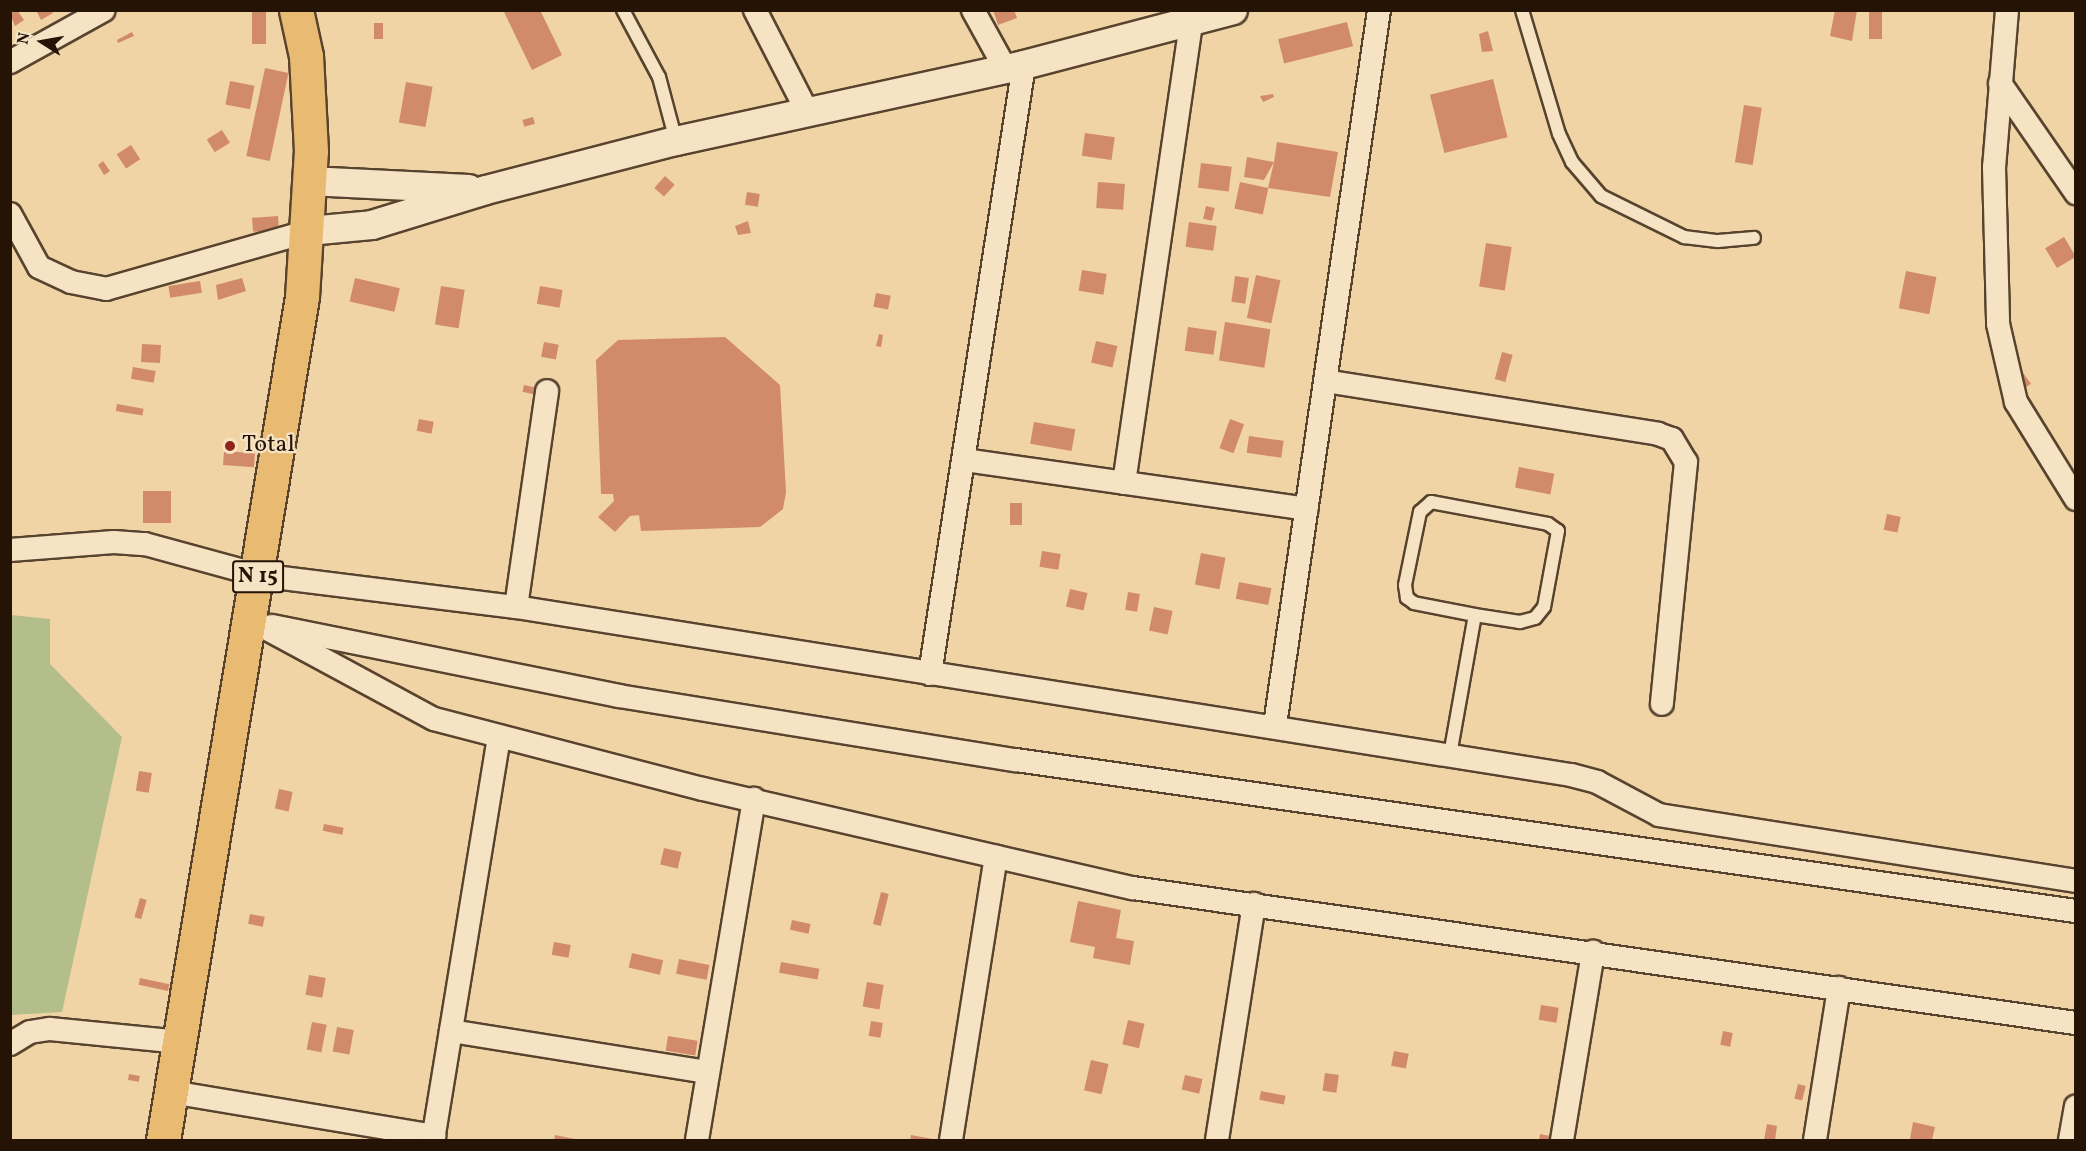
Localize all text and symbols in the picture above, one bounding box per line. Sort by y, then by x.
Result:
north arrow [12,12,72,72]
text: N [12,31,36,46]
place label: Total [242,432,295,460]
marker: Total [223,439,237,453]
road number: N 15 [231,558,285,596]

